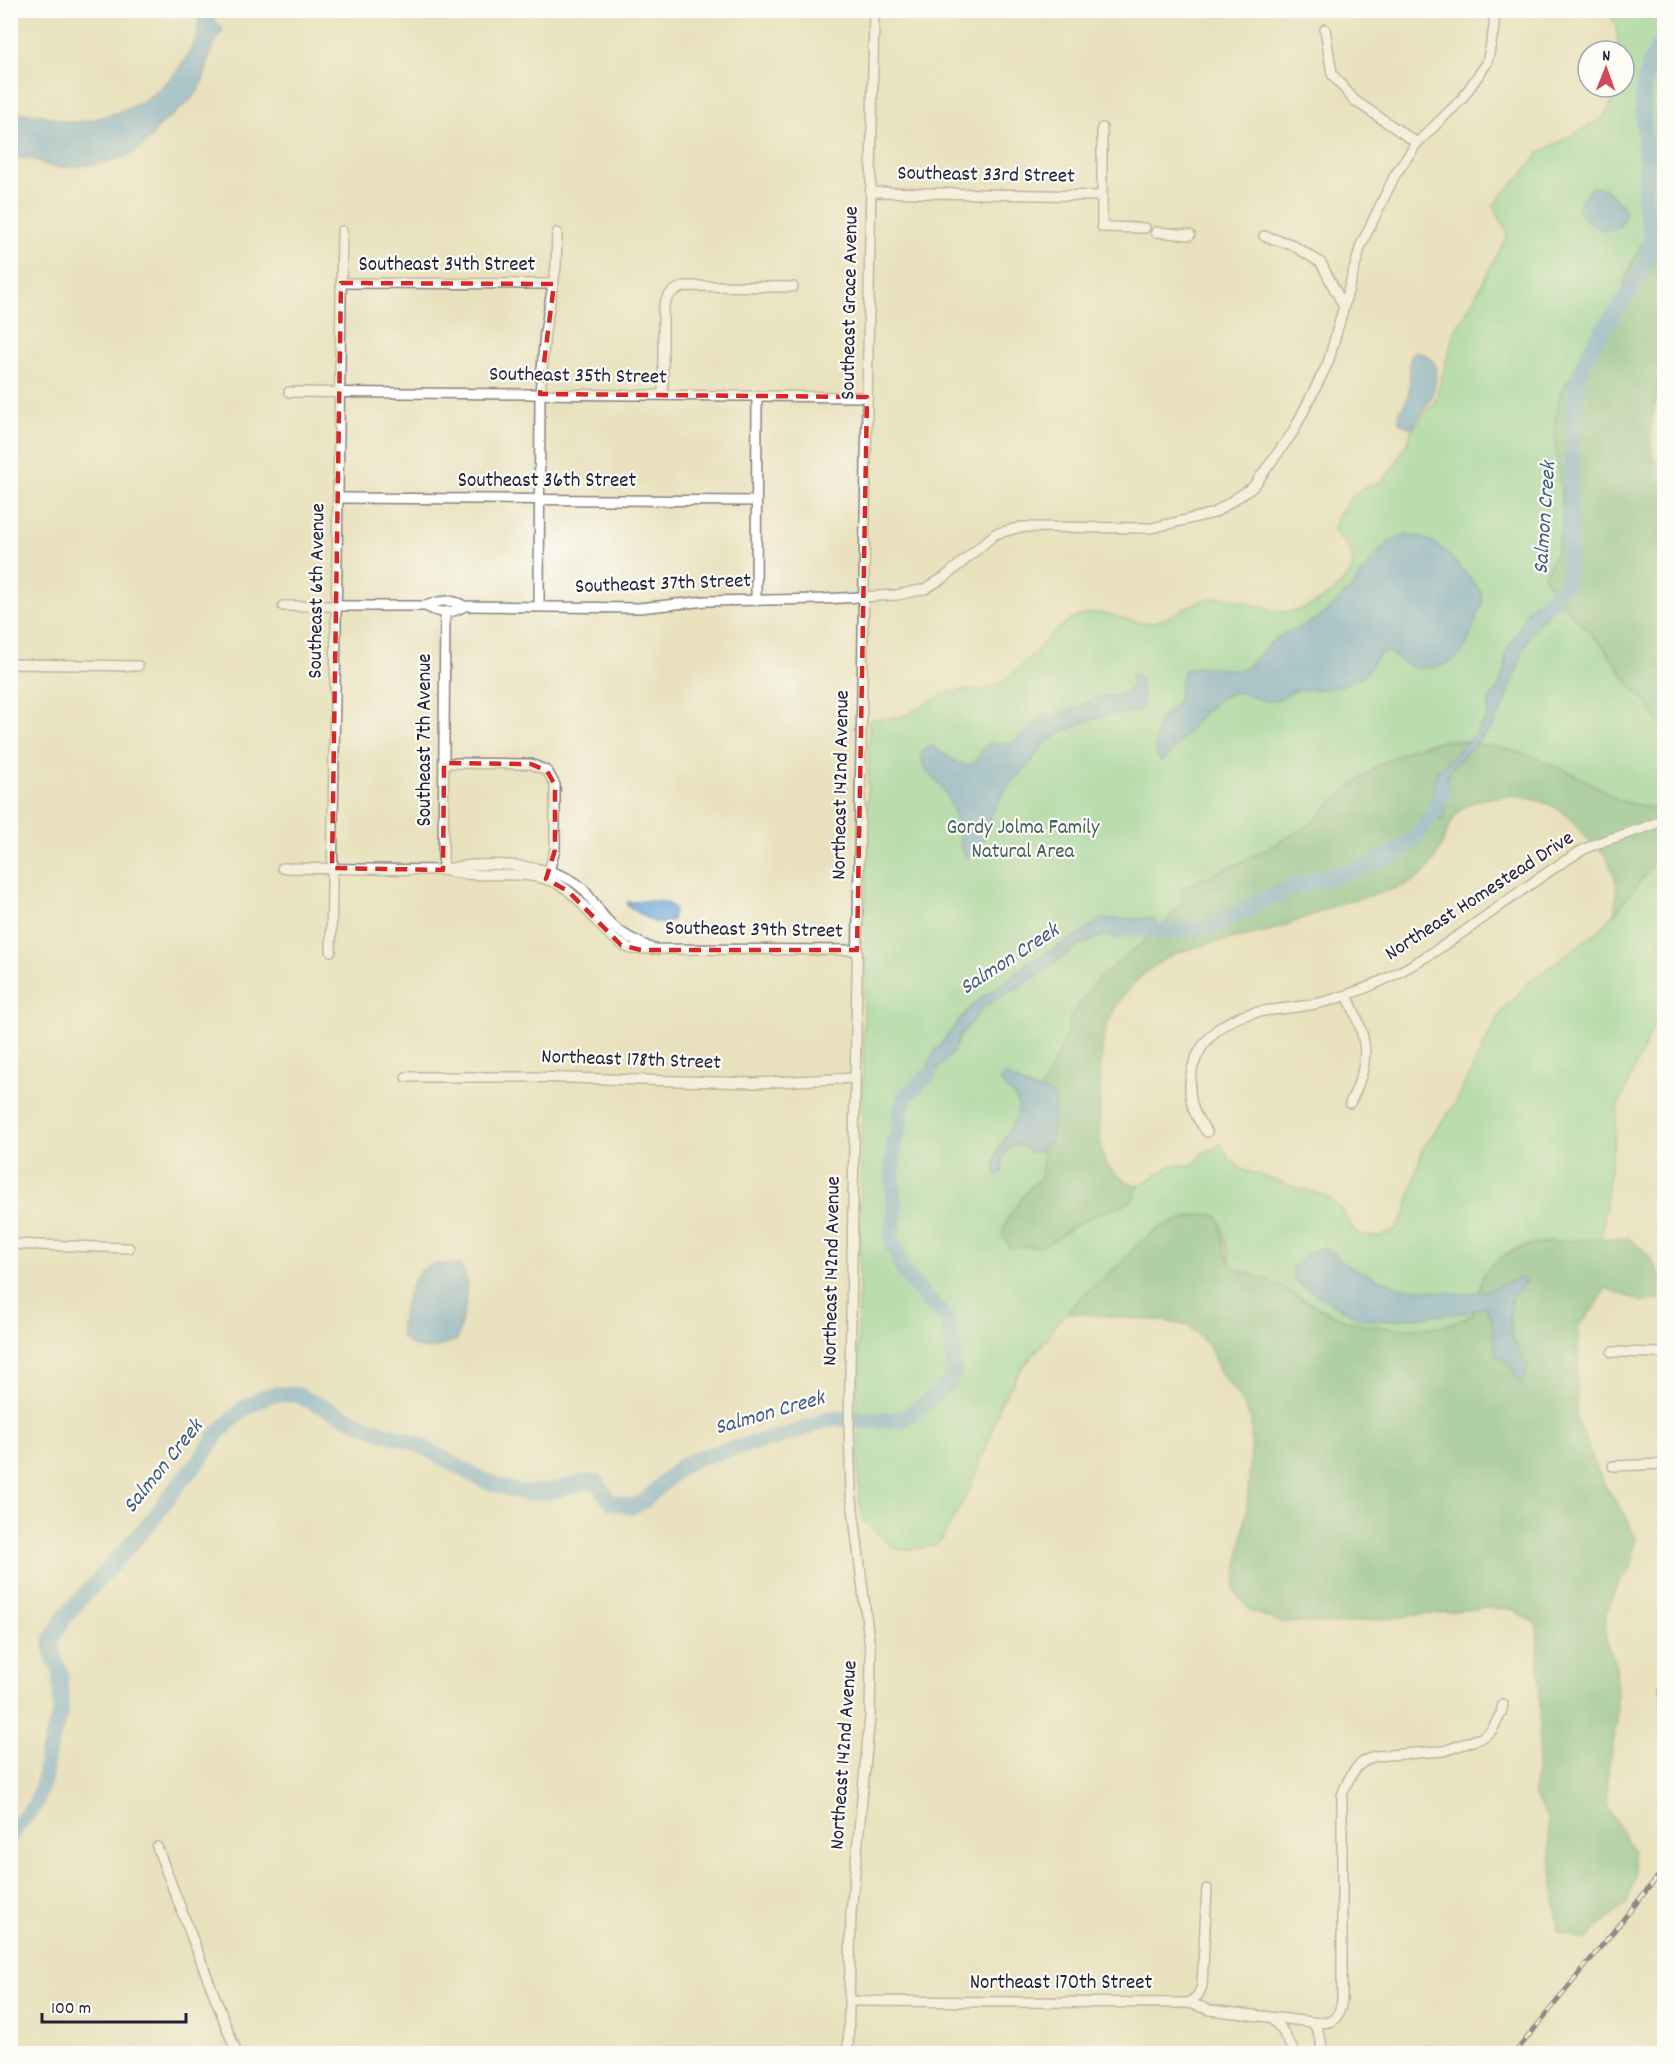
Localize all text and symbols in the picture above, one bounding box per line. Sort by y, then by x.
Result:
north arrow [1576,39,1636,99]
text: N [1602,45,1610,68]
street label: Southeast 33rd Street [897,159,1075,193]
street label: Southeast Grace Avenue [834,206,868,400]
street label: Southeast 34th Street [359,251,536,281]
street label: Southeast 35th Street [489,360,667,394]
water label: Salmon Creek [1527,459,1566,575]
street label: Southeast 36th Street [458,467,636,497]
street label: Southeast 6th Avenue [301,503,335,679]
street label: Southeast 37th Street [574,567,752,603]
street label: Southeast 7th Avenue [411,653,441,827]
street label: Northeast 142nd Avenue [825,690,859,880]
park label: Gordy Jolma Family Natural Area [947,814,1100,868]
street label: Northeast Homestead Drive [1380,825,1580,969]
street label: Southeast 39th Street [665,914,843,948]
water label: Salmon Creek [954,915,1067,1004]
street label: Northeast 178th Street [541,1043,722,1079]
street label: Northeast 142nd Avenue [816,1176,850,1366]
water label: Salmon Creek [712,1383,830,1444]
water label: Salmon Creek [116,1412,213,1521]
street label: Northeast 142nd Avenue [823,1659,867,1851]
street label: Northeast 170th Street [970,1969,1153,1999]
scale bar [42,1986,186,2024]
text: 100 m [51,1997,91,2022]

